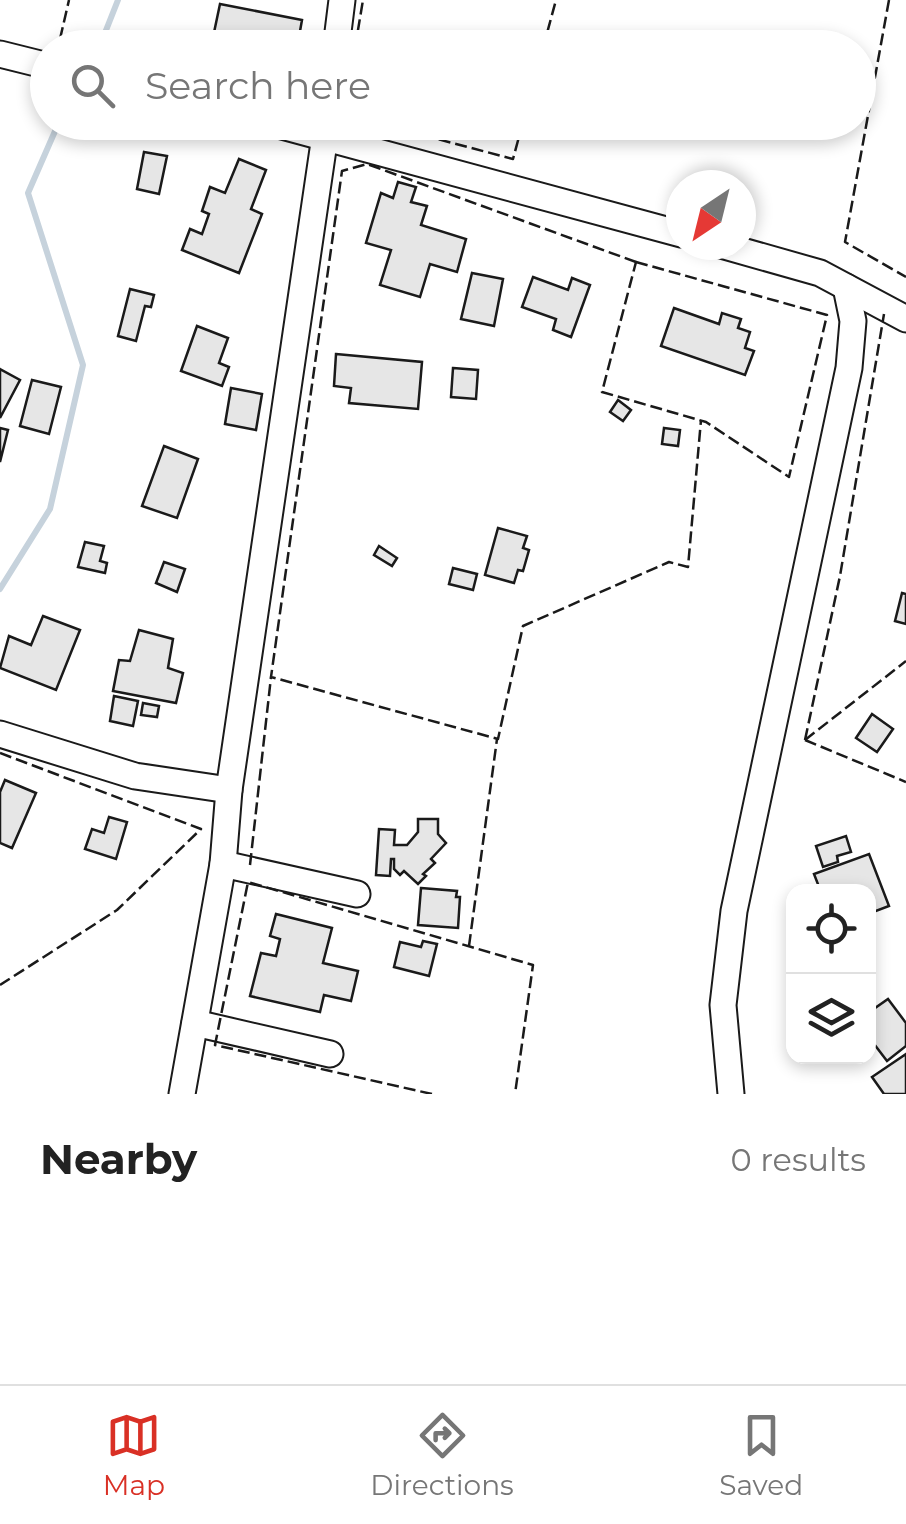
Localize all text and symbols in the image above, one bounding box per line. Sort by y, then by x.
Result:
search box [30,30,876,140]
icon: search [65,58,120,113]
text: Search here [145,62,371,109]
north arrow [666,170,756,260]
map controls [786,884,876,1064]
button: locate [786,884,876,974]
button: layers [786,974,876,1064]
text: Nearby [40,1133,197,1185]
text: 0 results [731,1140,866,1179]
tab: Map [103,1408,165,1502]
tab: Directions [370,1408,514,1502]
tab: Saved [719,1408,803,1502]

